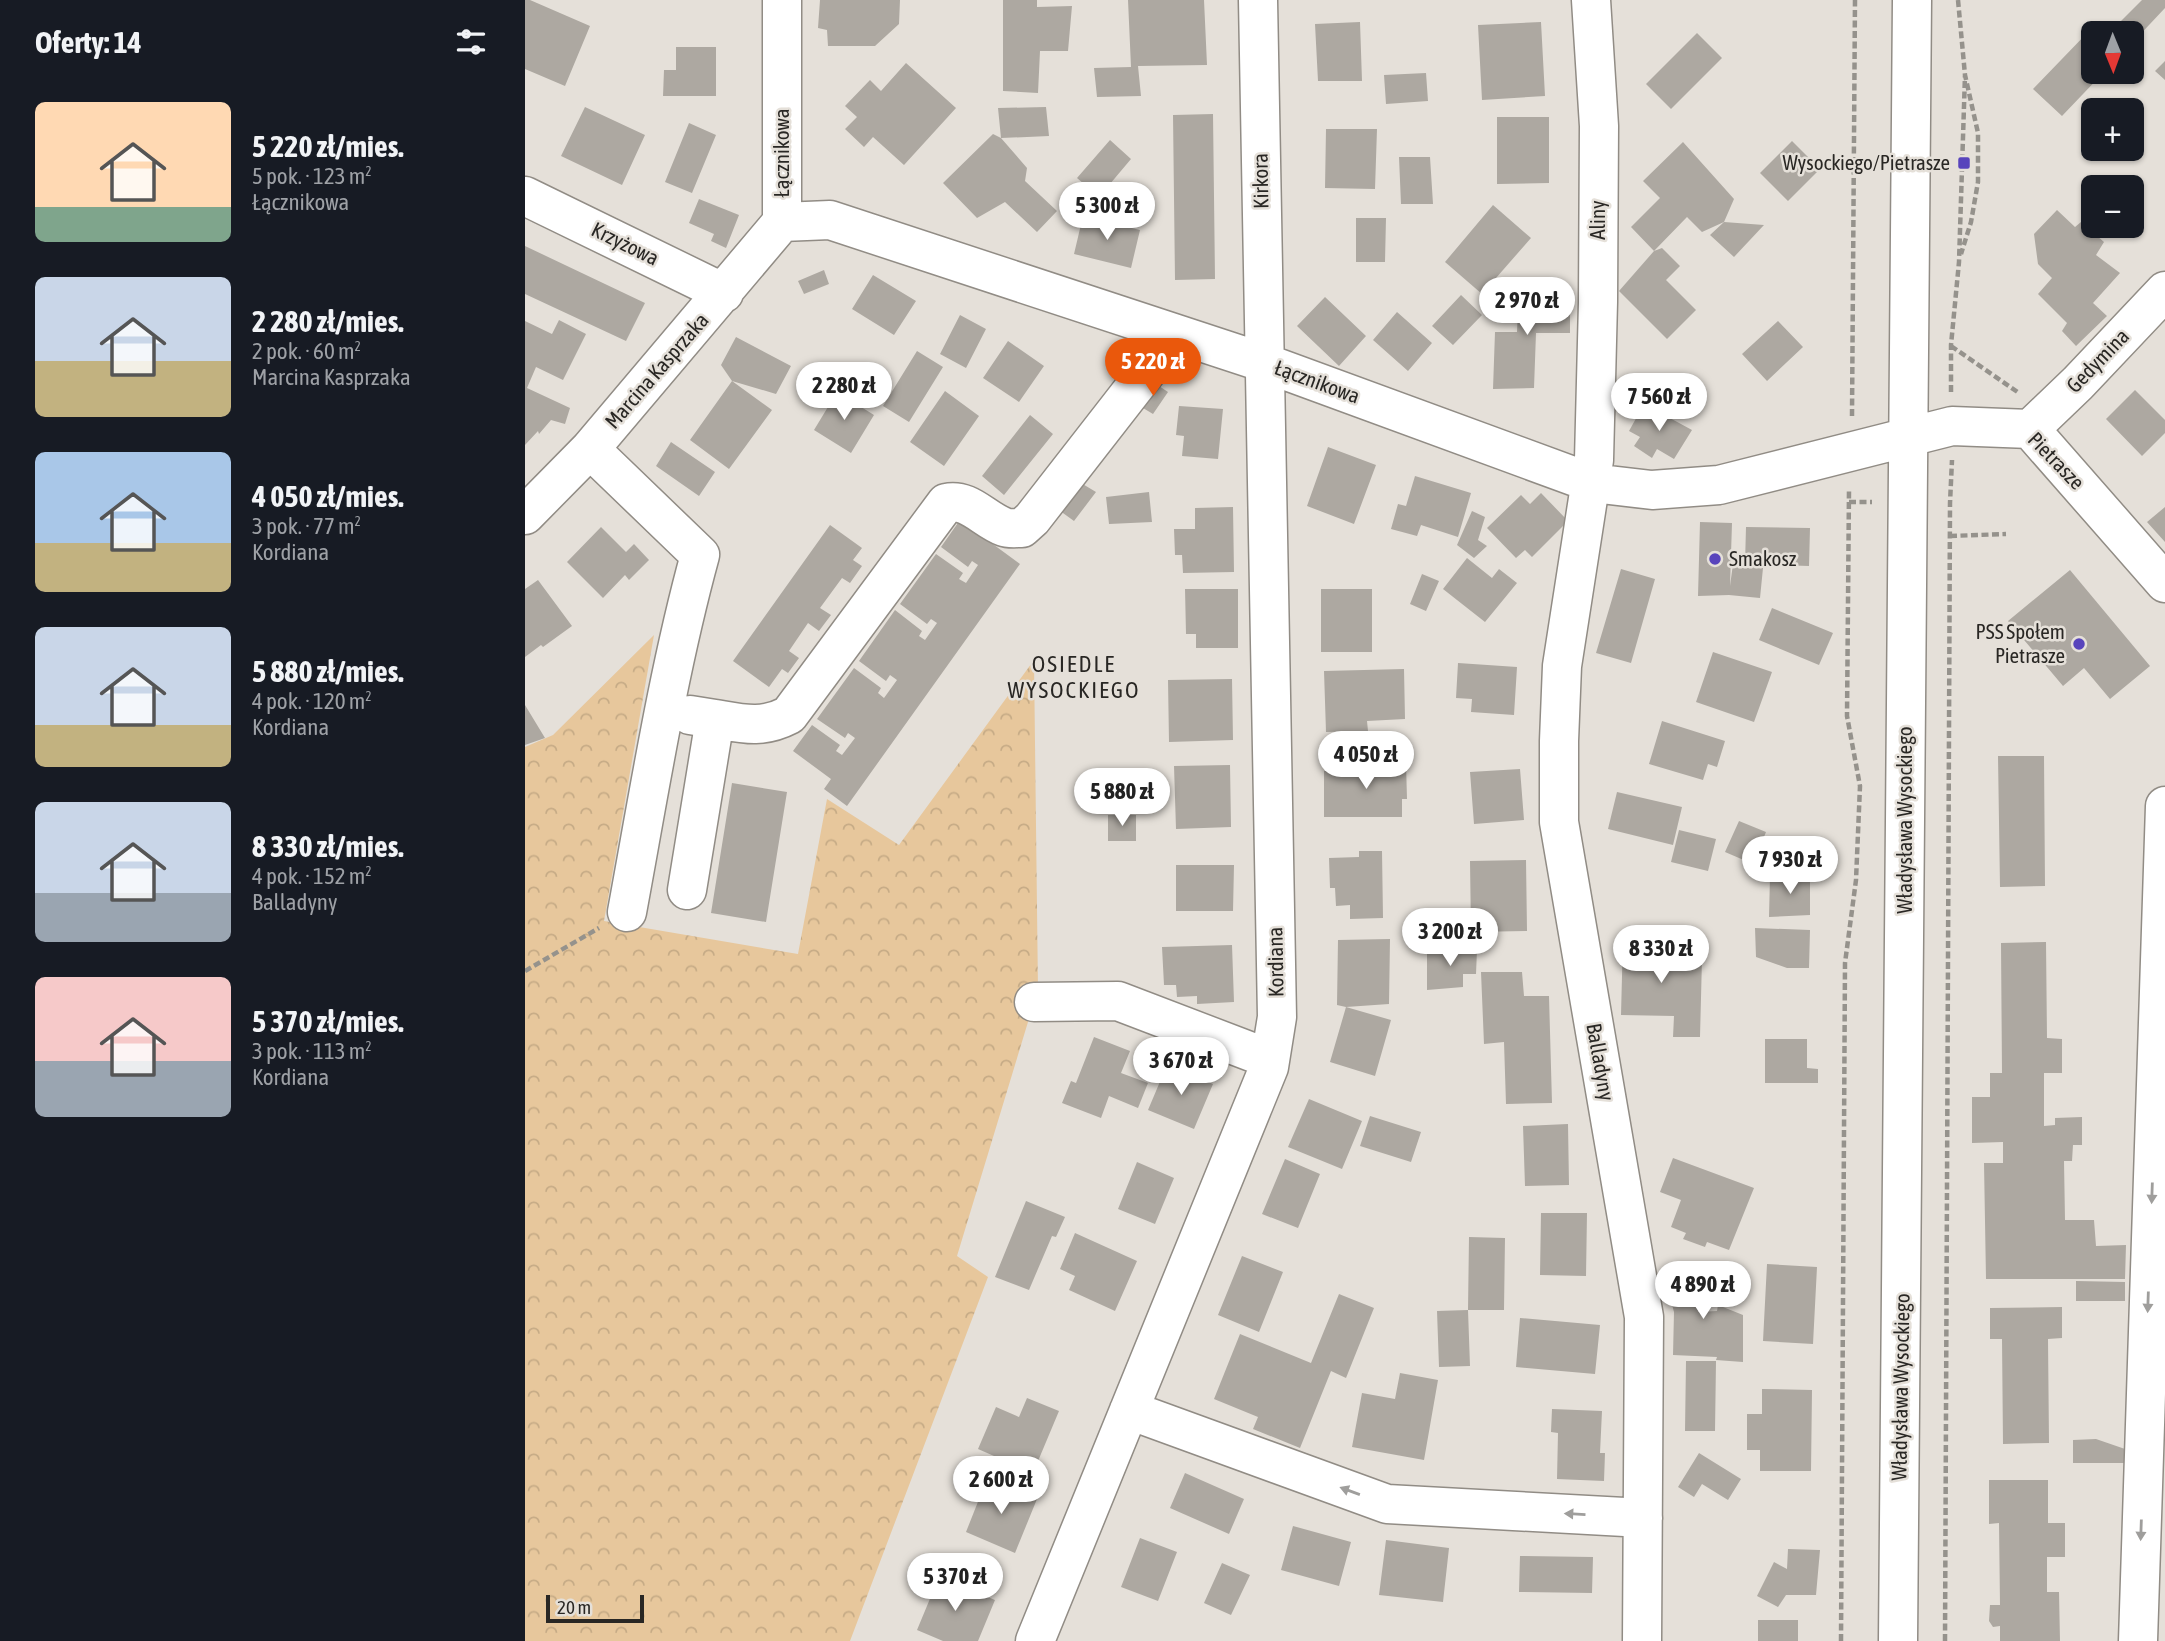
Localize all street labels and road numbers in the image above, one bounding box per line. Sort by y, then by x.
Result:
street label: Łącznikowa [769,109,793,197]
street label: Kirkora [1248,153,1272,209]
street label: Aliny [1585,200,1609,240]
street label: Krzyżowa [588,217,663,270]
street label: Marcina Kasprzaka [600,308,713,433]
street label: Gedymina [2061,324,2133,397]
street label: Łącznikowa [1272,355,1363,408]
street label: Pietrasze [2024,427,2090,494]
street label: Władysława Wysockiego [1892,726,1916,914]
street label: Kordiana [1262,927,1288,997]
street label: Balladyny [1582,1021,1620,1103]
street label: Władysława Wysockiego [1886,1293,1914,1481]

